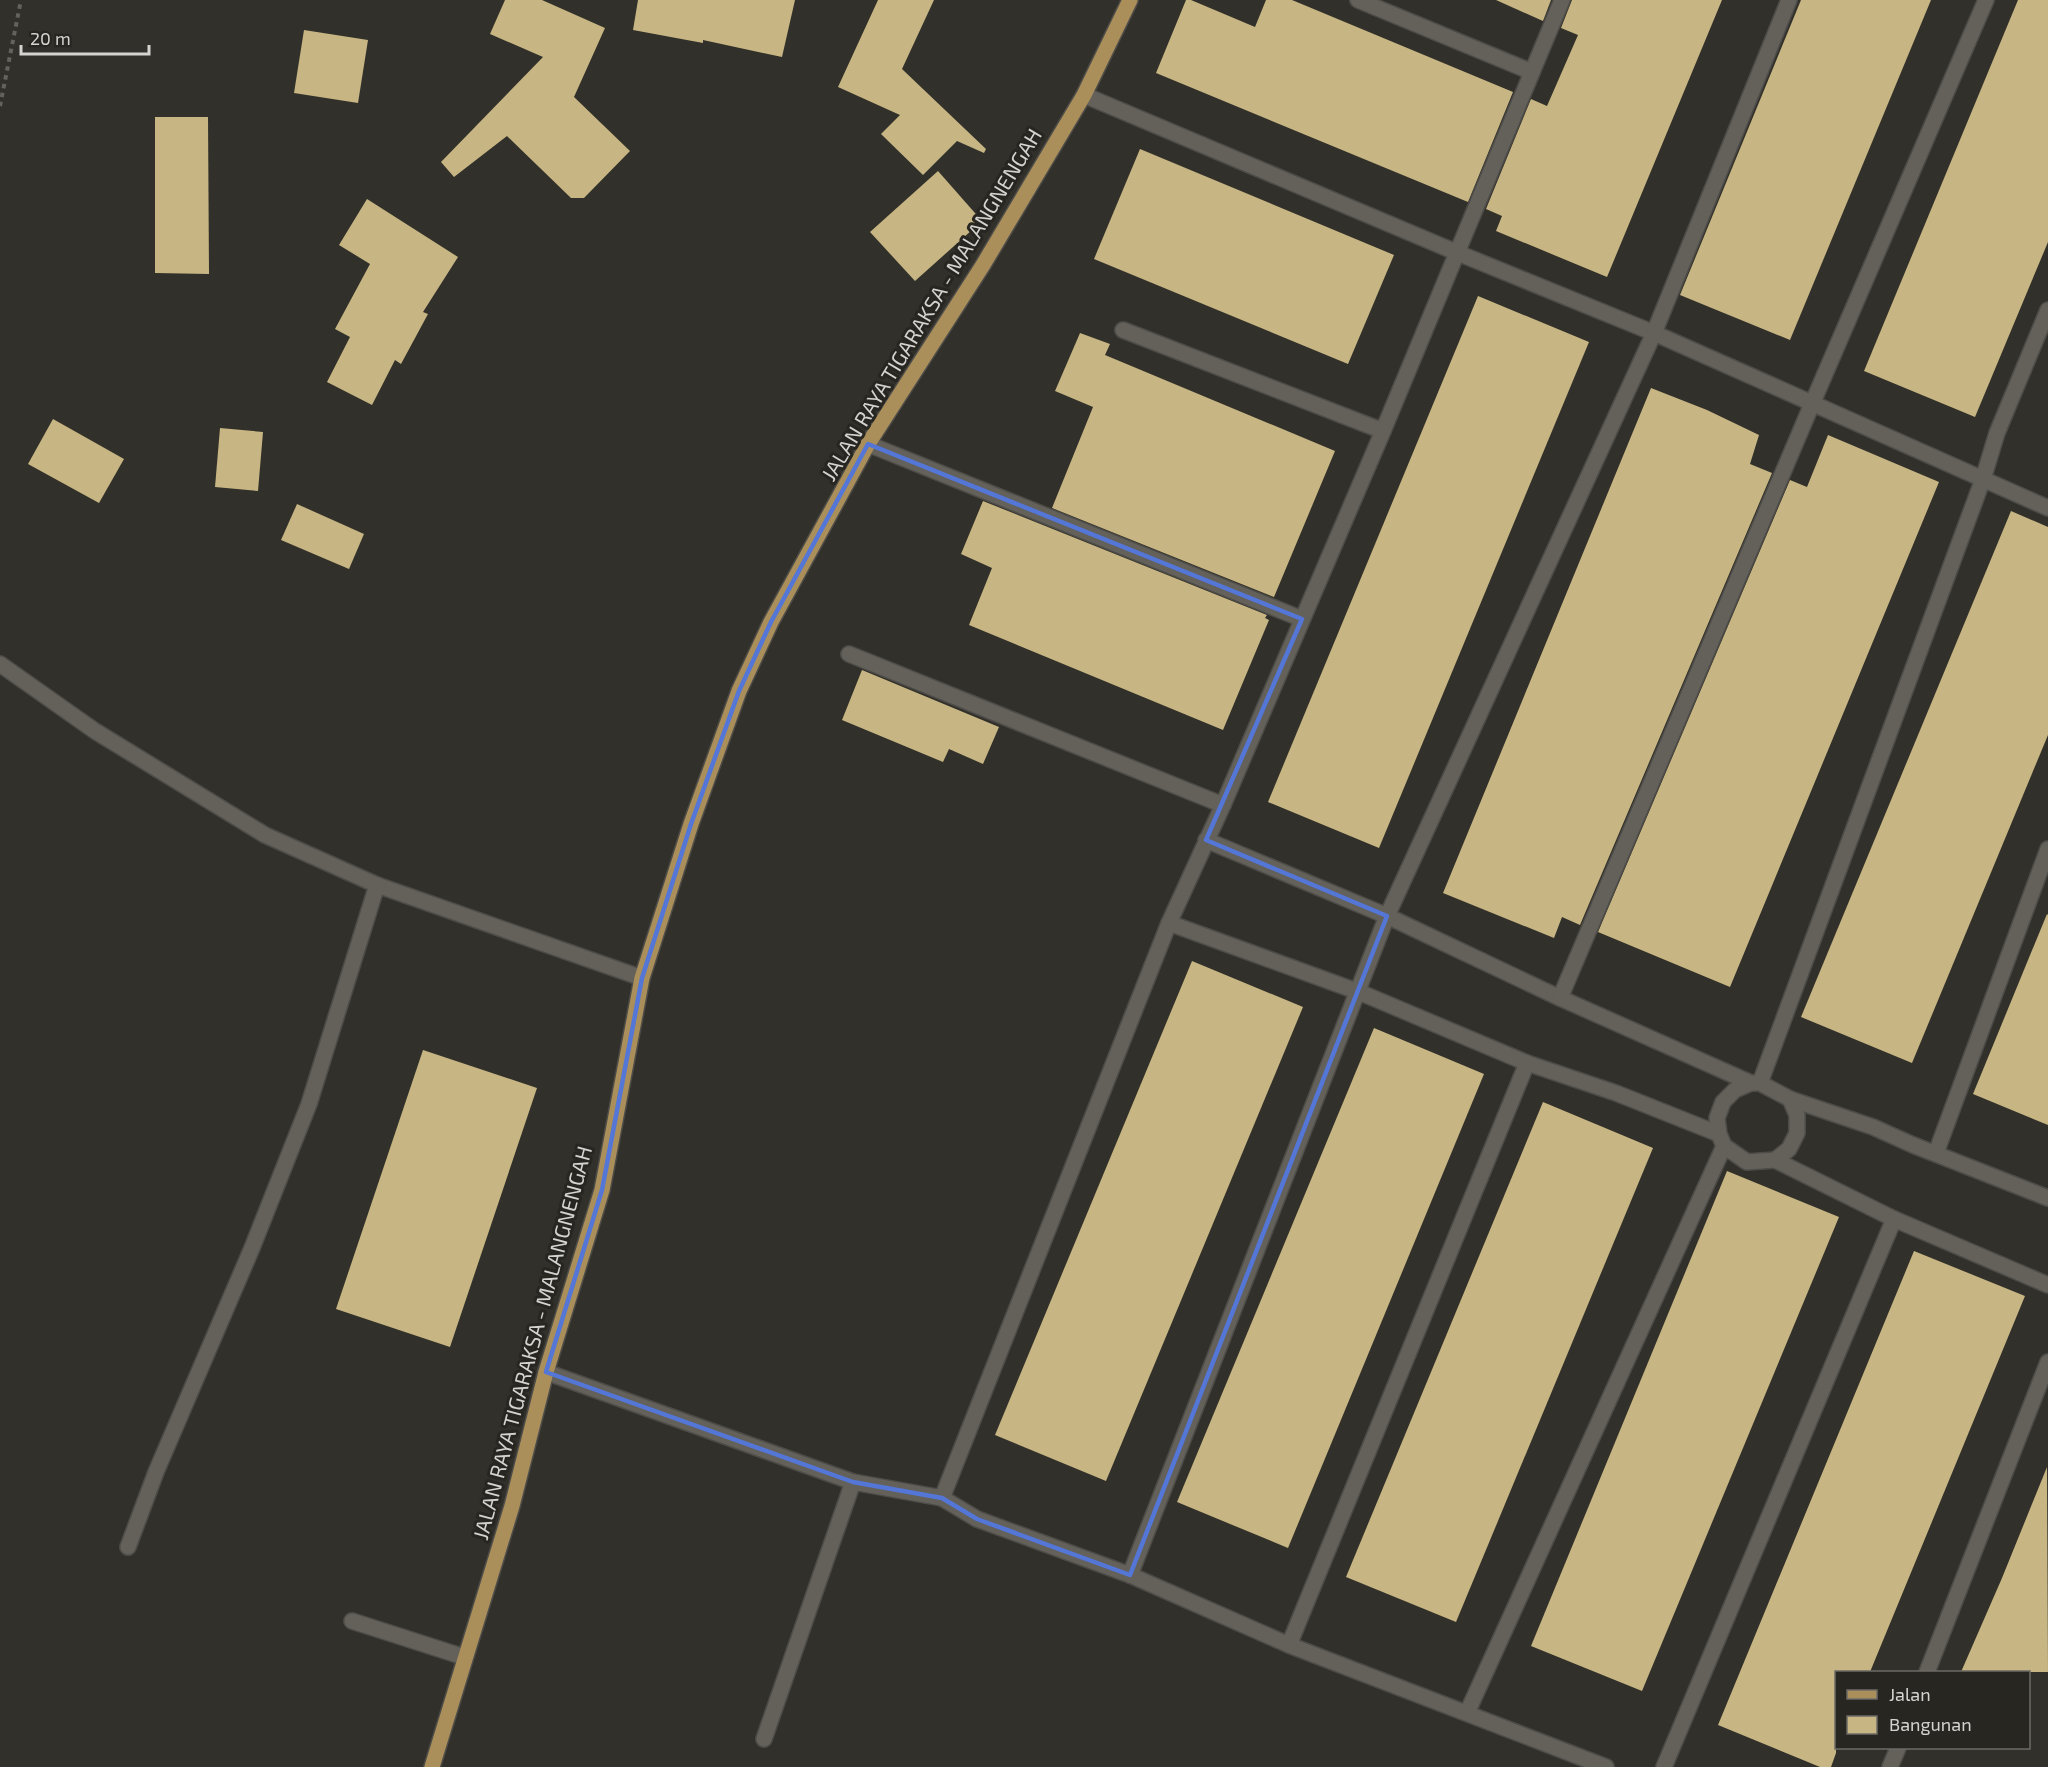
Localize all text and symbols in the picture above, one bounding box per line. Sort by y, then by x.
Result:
scale bar [21,18,148,56]
text: 20 m [30,27,71,49]
street label: JALAN RAYA TIGARAKSA - MALANGNENGAH [815,124,1046,485]
street label: JALAN RAYA TIGARAKSA - MALANGNENGAH [467,1143,596,1542]
legend [1835,1671,2030,1749]
text: Jalan [1889,1683,1931,1705]
text: Bangunan [1889,1713,1972,1735]

